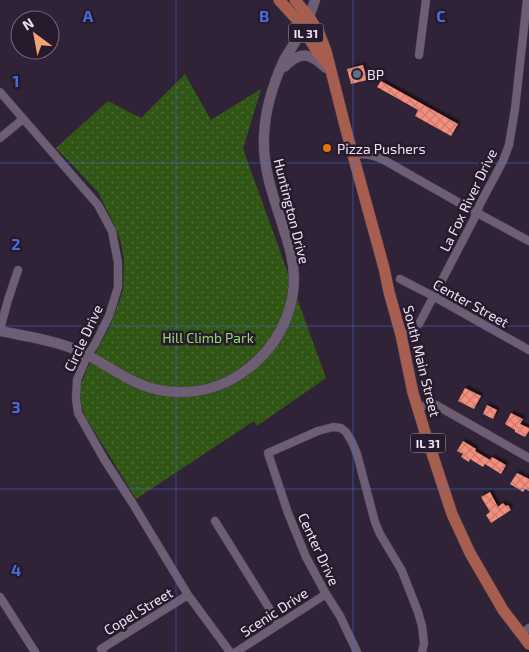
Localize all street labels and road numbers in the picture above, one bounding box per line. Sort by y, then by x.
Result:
road number: IL 31 [288,23,324,42]
street label: La Fox River Drive [436,146,500,254]
street label: Huntington Drive [271,157,313,265]
street label: Center Street [430,275,512,331]
street label: Circle Drive [60,302,106,374]
street label: South Main Street [400,304,444,418]
road number: IL 31 [410,433,446,452]
street label: Center Drive [295,510,343,588]
street label: Copel Street [100,584,176,638]
street label: Scenic Drive [237,584,311,640]

